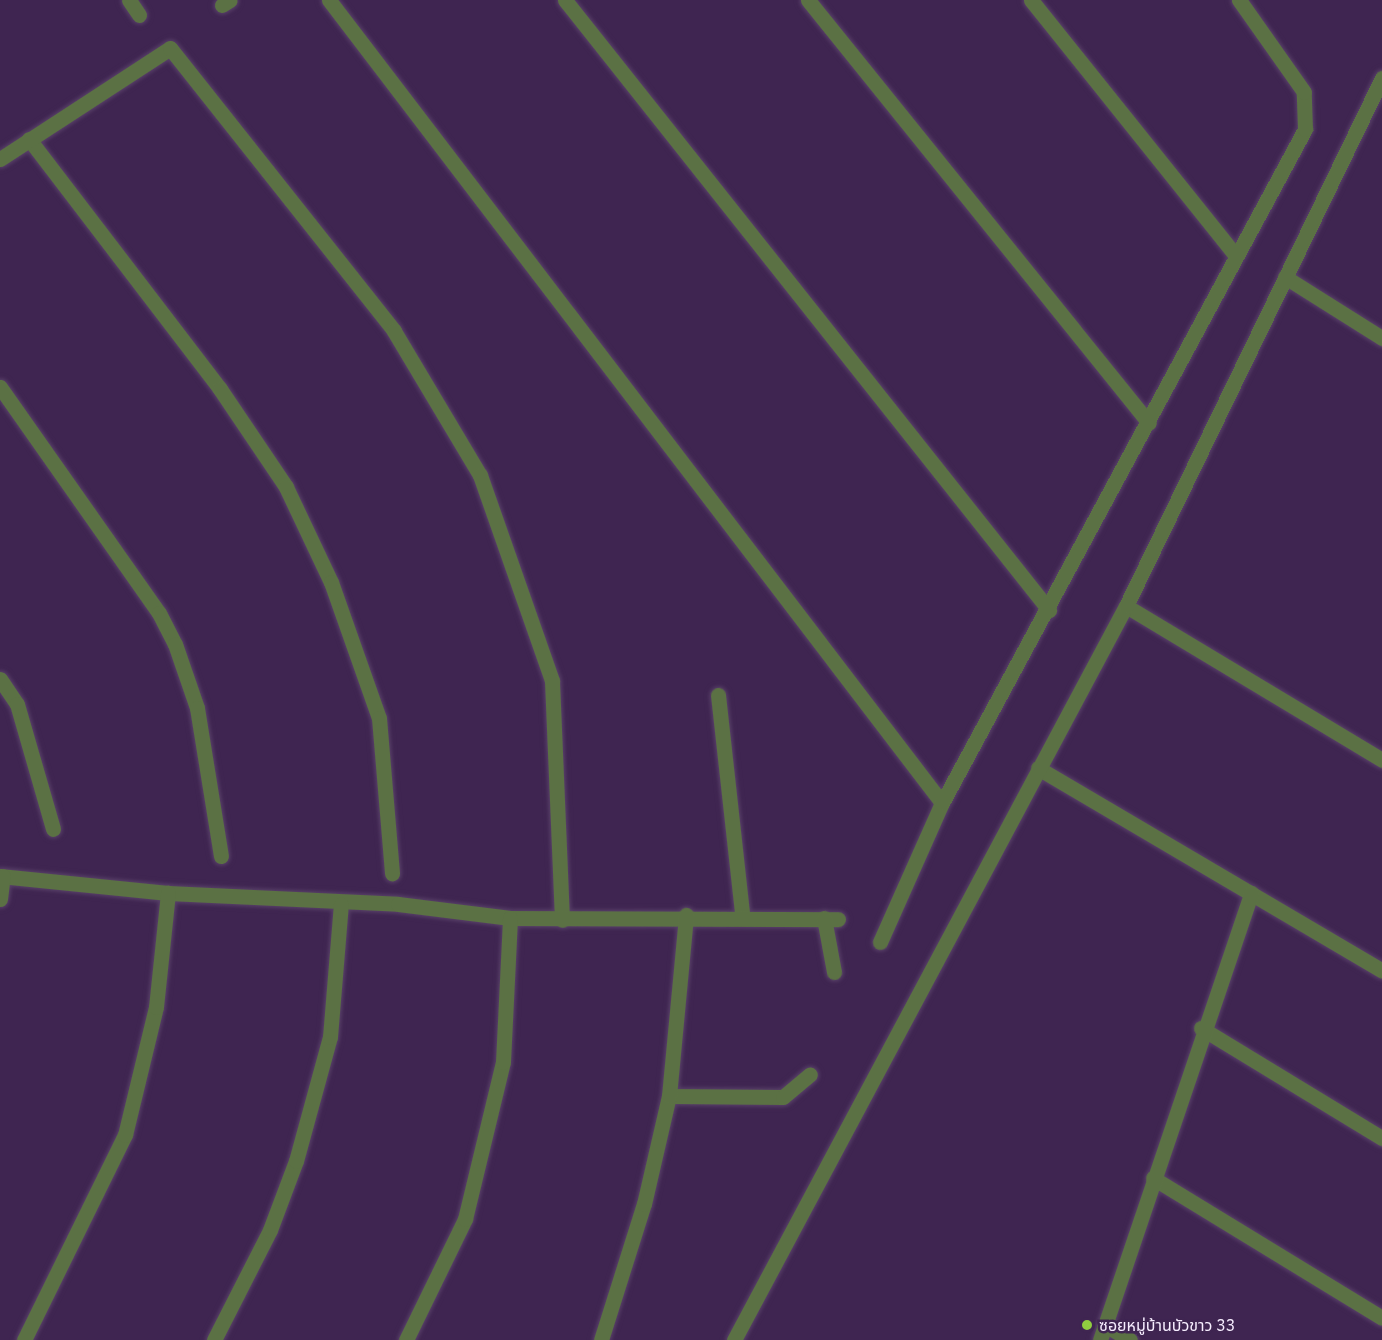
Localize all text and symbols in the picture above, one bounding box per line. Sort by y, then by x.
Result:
place label: ซอยหมู่บ้านบัวขาว 33 [1099,1315,1235,1335]
marker: ซอยหมู่บ้านบัวขาว 33 [1080,1318,1094,1332]

